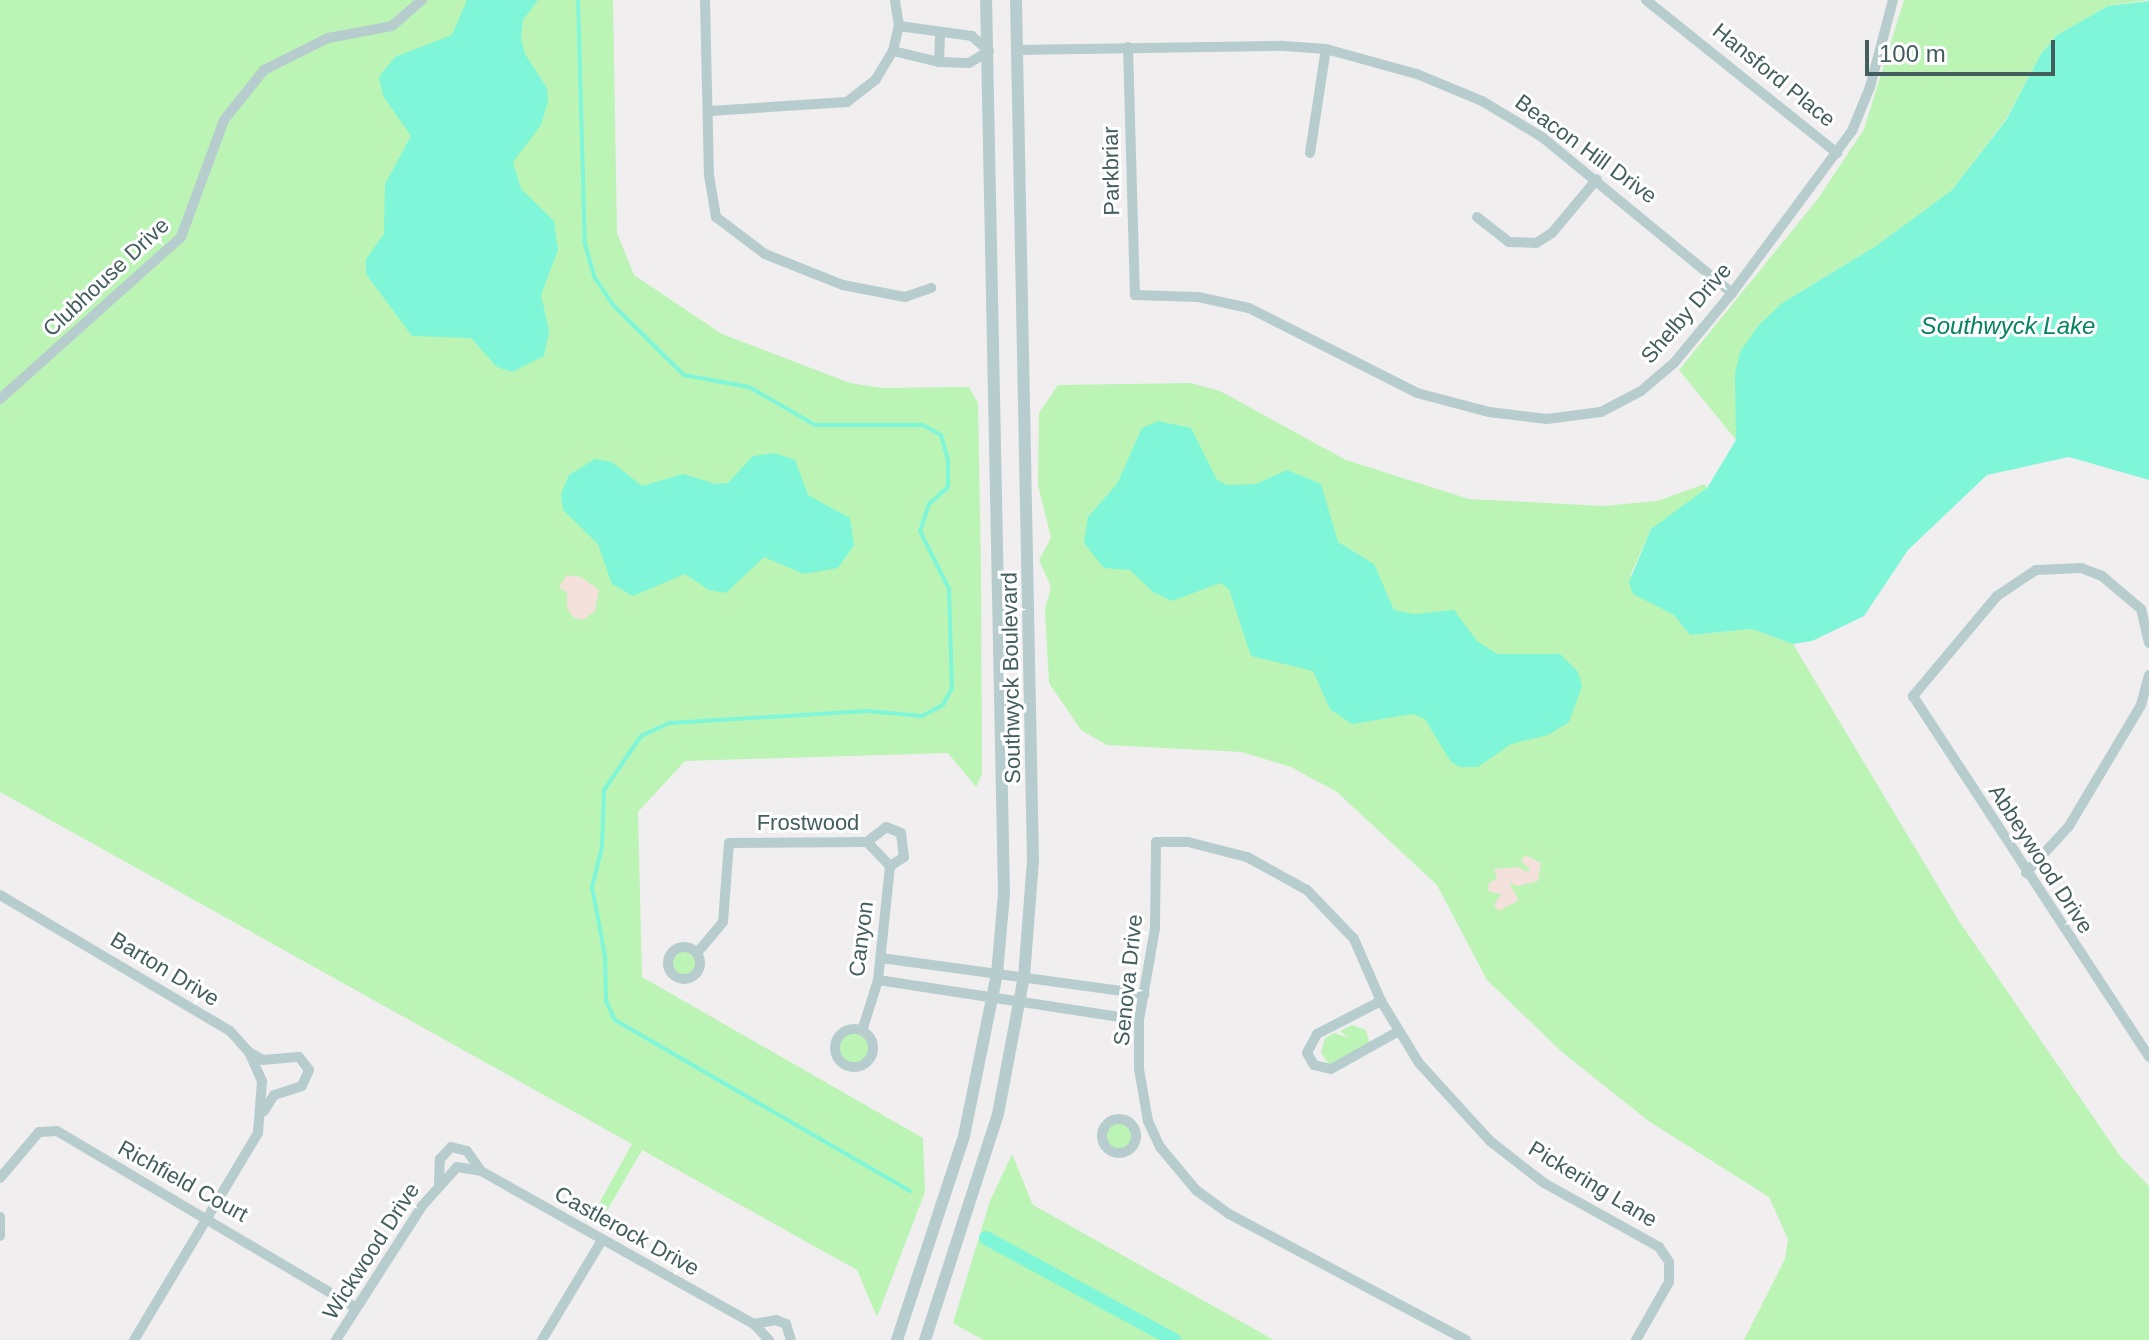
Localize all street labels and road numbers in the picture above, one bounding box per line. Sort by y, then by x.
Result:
street label: Hansford Place [1707,17,1841,133]
street label: Beacon Hill Drive [1510,89,1662,209]
street label: Parkbriar [1097,126,1125,216]
street label: Clubhouse Drive [38,212,174,342]
street label: Shelby Drive [1635,257,1737,369]
street label: Southwyck Boulevard [996,572,1026,784]
street label: Abbeywood Drive [1983,780,2099,938]
street label: Frostwood [757,810,859,836]
street label: Canyon [843,900,879,978]
street label: Senova Drive [1108,913,1148,1047]
street label: Barton Drive [106,926,224,1012]
street label: Richfield Court [114,1134,252,1228]
street label: Pickering Lane [1524,1135,1662,1233]
street label: Wickwood Drive [317,1178,425,1324]
street label: Castlerock Drive [550,1180,704,1282]

